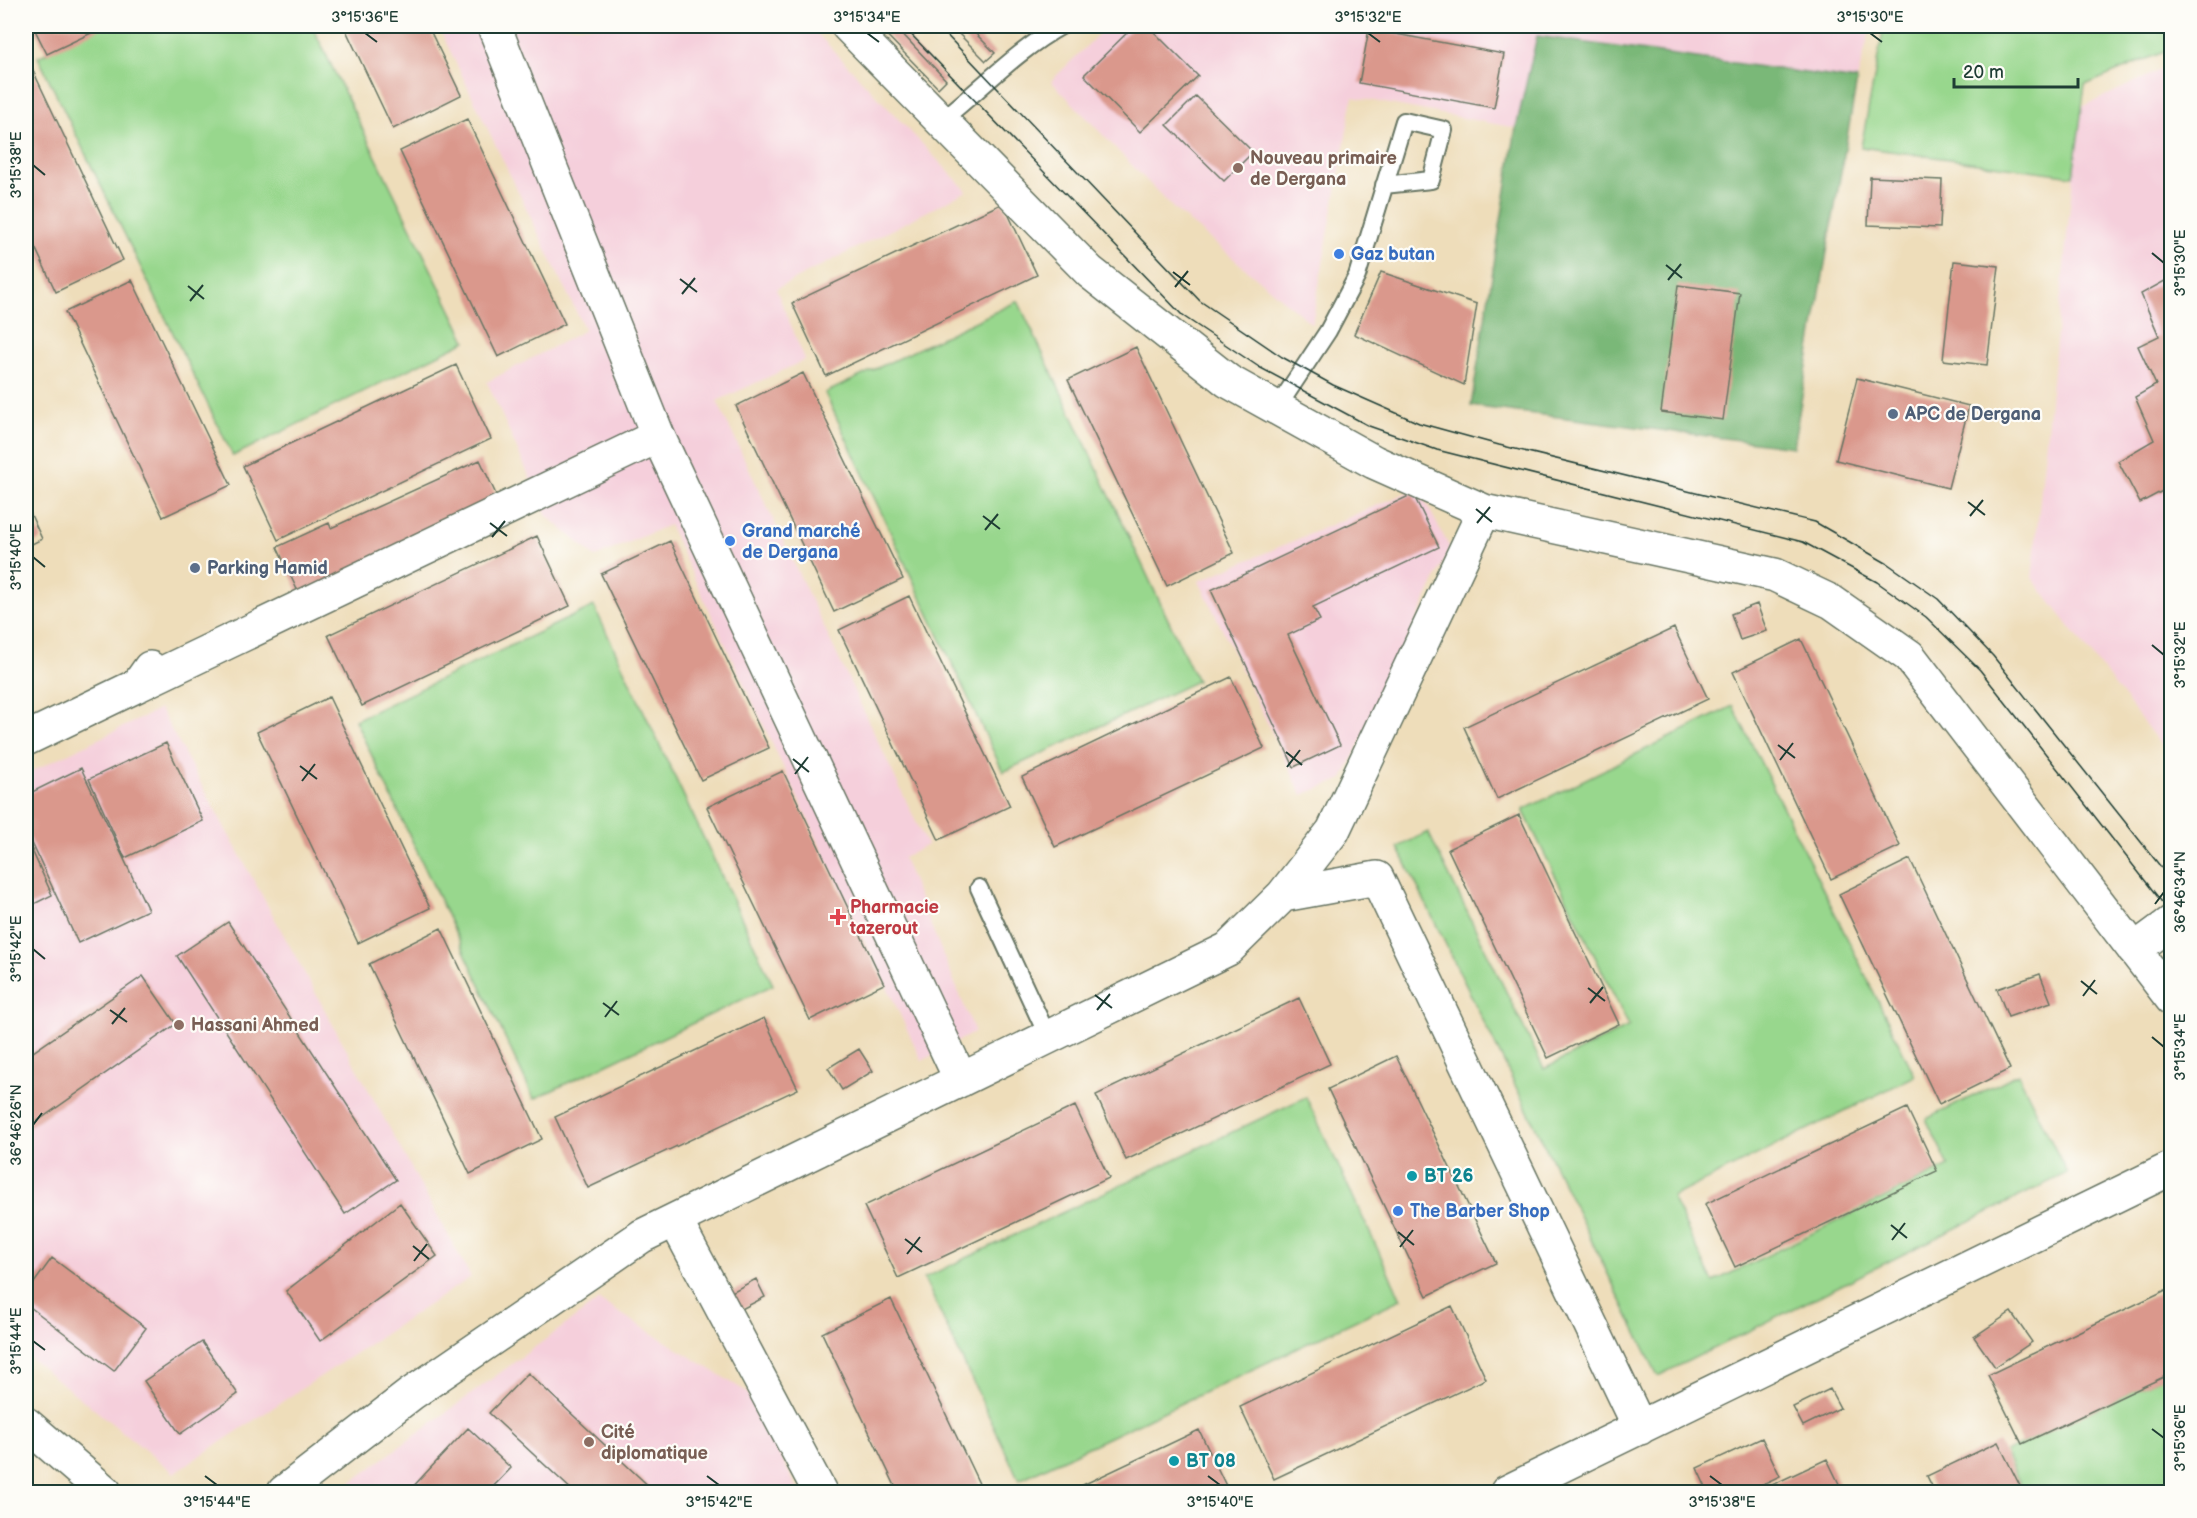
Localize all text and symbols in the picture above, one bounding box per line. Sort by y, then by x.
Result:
text: 3°15'36"E [331,8,399,27]
text: 3°15'34"E [833,8,901,27]
text: 3°15'32"E [1334,8,1402,27]
text: 3°15'30"E [1836,8,1904,27]
scale bar [1954,51,2078,89]
text: 20 m [1963,62,2004,83]
text: 3°15'38"E [7,131,26,199]
place label: Nouveau primaire de Dergana [1250,148,1397,190]
marker: Nouveau primaire de Dergana [1231,161,1245,175]
text: 3°15'30"E [2171,229,2190,297]
place label: Gaz butan [1351,244,1435,265]
marker: Gaz butan [1332,247,1346,261]
place label: APC de Dergana [1904,404,2041,425]
marker: APC de Dergana [1886,407,1900,421]
place label: Grand marché de Dergana [742,521,861,563]
text: 3°15'40"E [7,523,26,591]
marker: Grand marché de Dergana [723,534,737,548]
place label: Parking Hamid [207,558,328,579]
marker: Parking Hamid [188,561,202,575]
text: 3°15'32"E [2171,621,2190,689]
text: 36°46'34"N [2171,851,2190,933]
place label: Pharmacie tazerout [849,897,939,939]
marker: Pharmacie tazerout [831,910,845,924]
text: 3°15'42"E [7,915,26,983]
text: 3°15'34"E [2171,1013,2190,1081]
place label: Hassani Ahmed [191,1015,319,1036]
marker: Hassani Ahmed [172,1018,186,1032]
text: 36°46'26"N [7,1084,26,1166]
place label: BT 26 [1424,1166,1474,1187]
marker: BT 26 [1405,1169,1419,1183]
place label: The Barber Shop [1410,1201,1550,1222]
marker: The Barber Shop [1391,1204,1405,1218]
text: 3°15'44"E [7,1307,26,1375]
text: 3°15'36"E [2171,1404,2190,1472]
place label: Cité diplomatique [601,1422,708,1464]
marker: Cité diplomatique [582,1435,596,1449]
place label: BT 08 [1186,1451,1236,1472]
marker: BT 08 [1167,1454,1181,1468]
text: 3°15'44"E [183,1493,251,1512]
text: 3°15'42"E [685,1493,753,1512]
text: 3°15'40"E [1186,1493,1254,1512]
text: 3°15'38"E [1688,1493,1756,1512]

